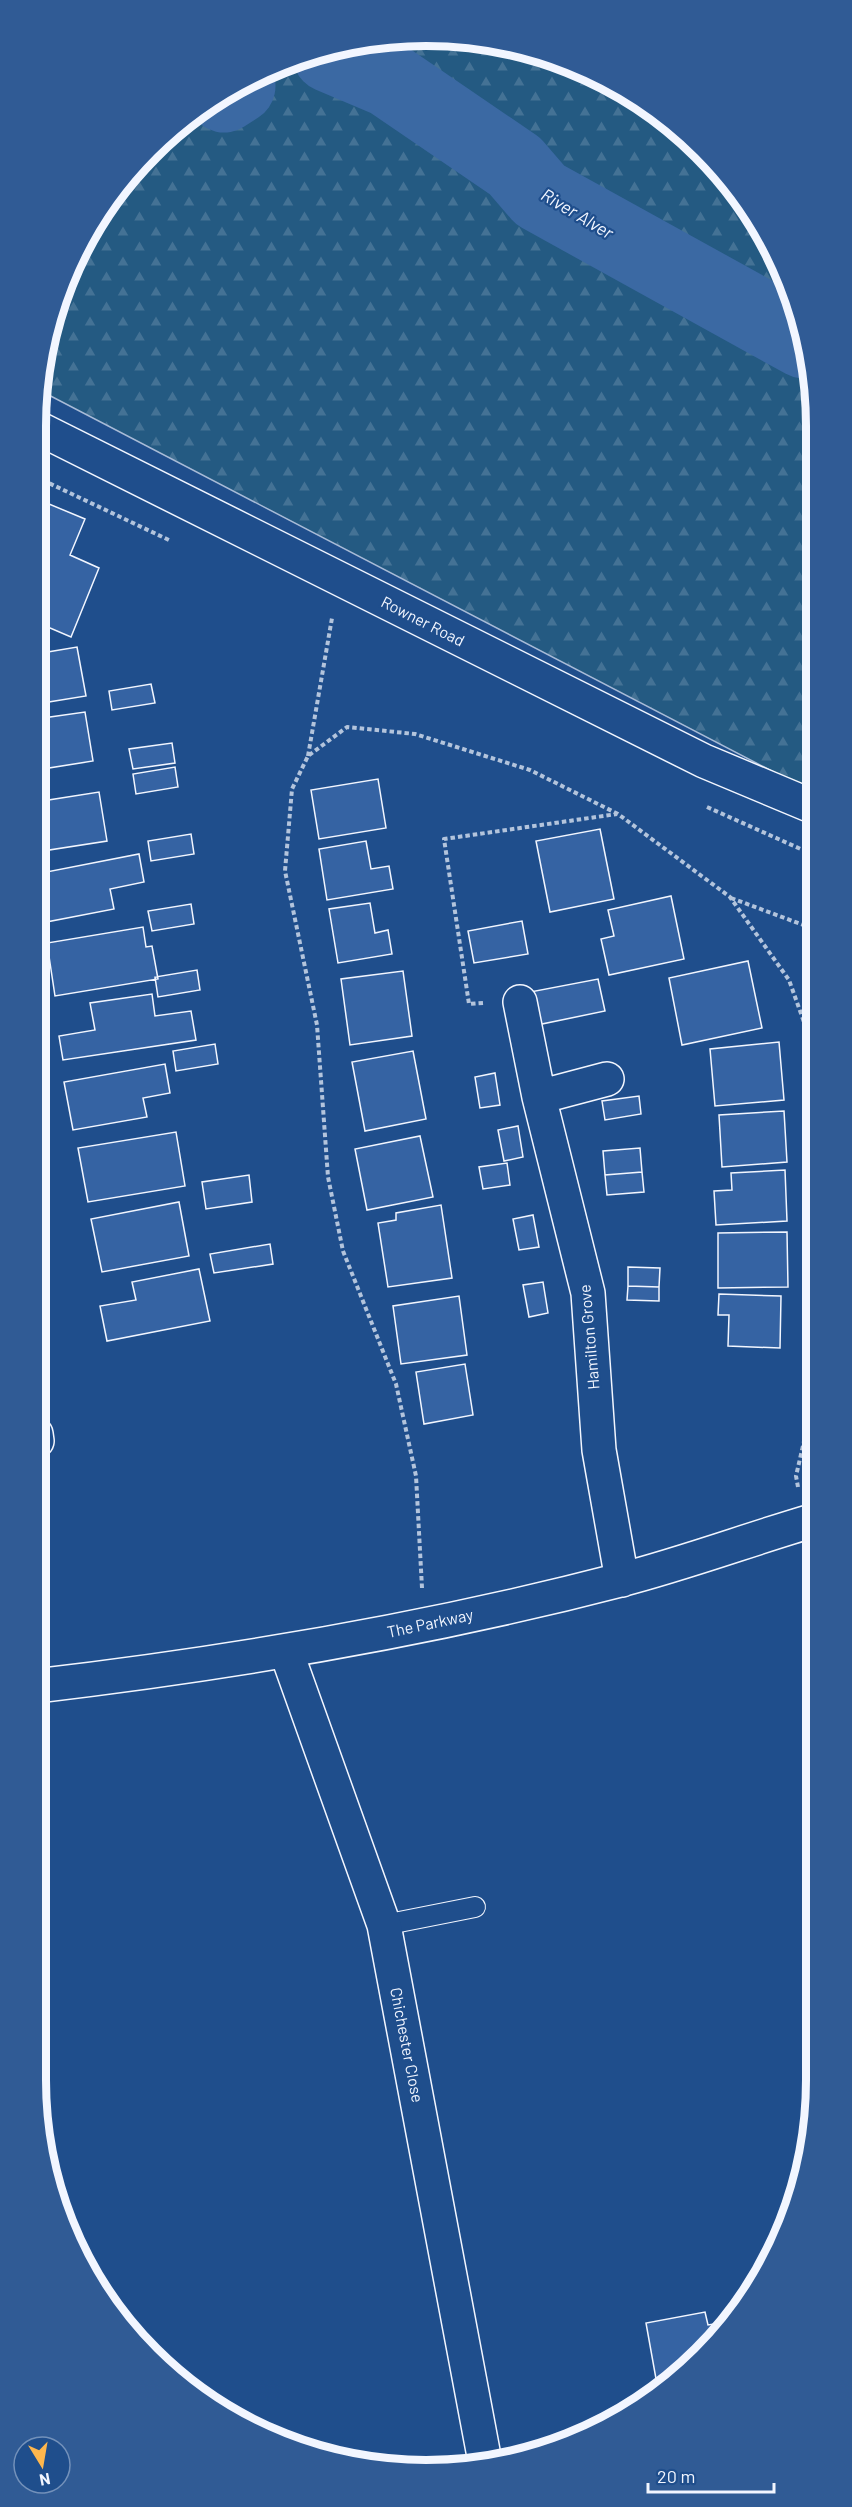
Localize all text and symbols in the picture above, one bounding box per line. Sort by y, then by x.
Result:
water label: River Alver [537,183,618,244]
street label: Rowner Road [378,591,468,650]
street label: Hamilton Grove [574,1284,603,1390]
street label: The Parkway [385,1604,475,1641]
street label: Chichester Close [387,1986,428,2104]
north arrow [12,2435,72,2495]
scale bar [648,2456,774,2494]
text: 20 m [657,2465,695,2487]
text: N [38,2470,52,2491]

